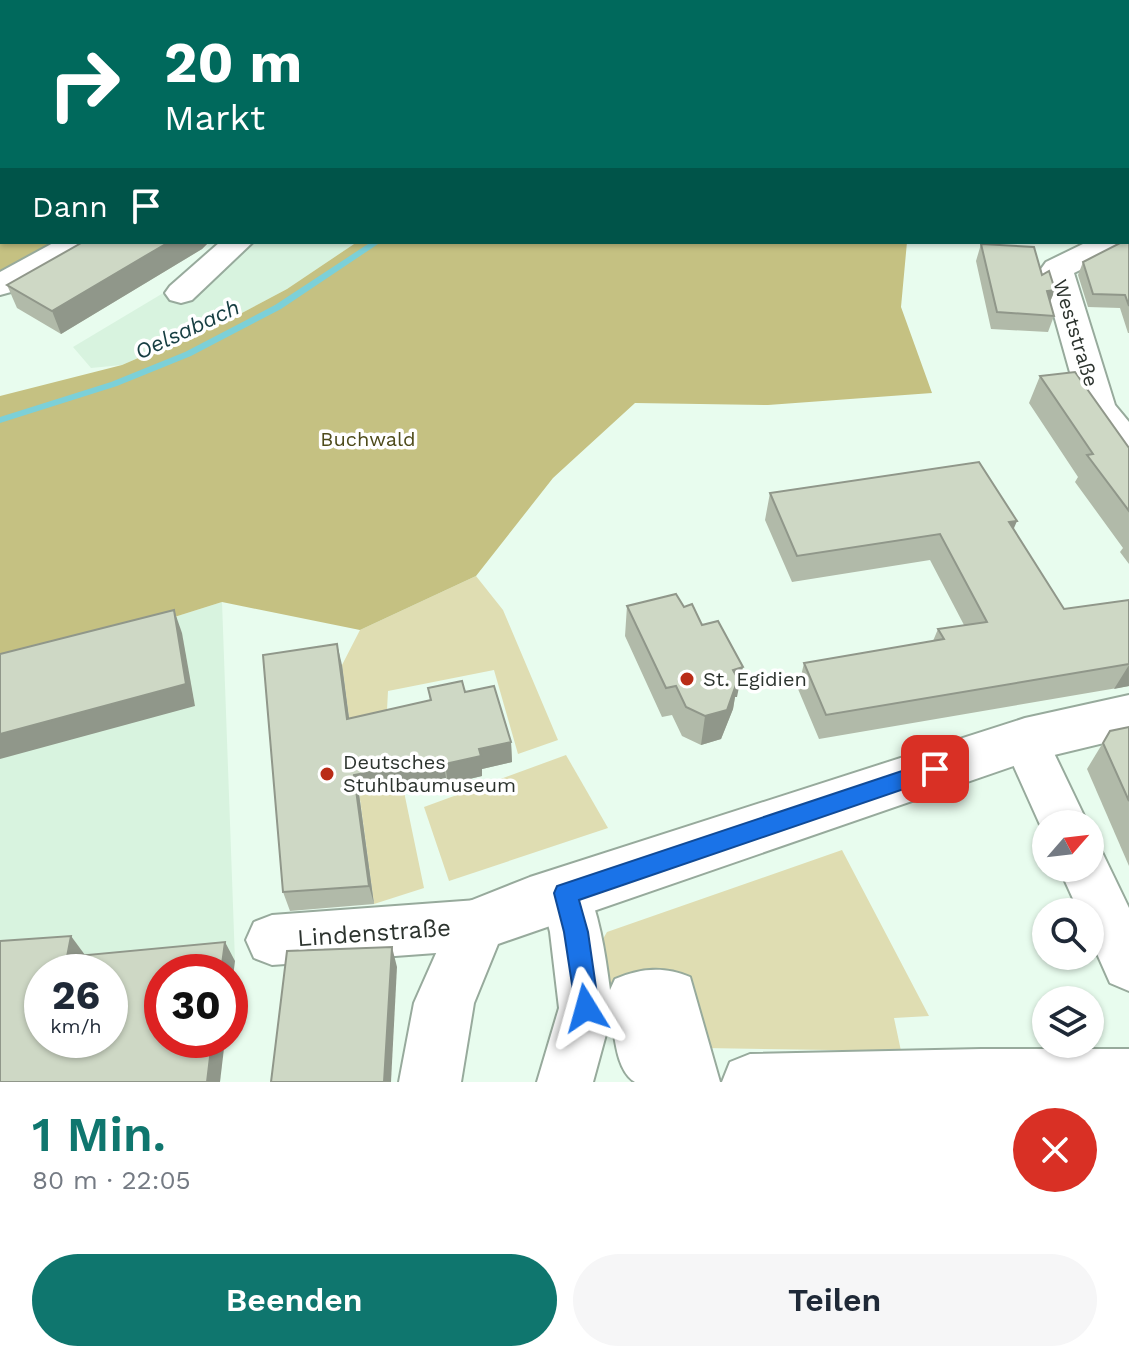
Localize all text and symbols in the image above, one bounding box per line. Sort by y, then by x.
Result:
text: 20 m [164,30,302,96]
icon: right [32,32,136,136]
text: Markt [164,97,265,139]
icon: arrive [124,184,168,228]
text: Dann [32,189,108,224]
street label: Weststraße [1048,276,1104,390]
water label: Oelsabach [131,294,243,365]
park label: Buchwald [320,427,416,451]
place label: St. Egidien [703,667,807,691]
marker: St. Egidien [678,670,696,688]
pin [901,735,969,803]
icon: arrive [913,747,957,791]
place label: Deutsches Stuhlbaumuseum [343,750,516,797]
marker: Deutsches Stuhlbaumuseum [318,765,336,783]
north arrow [1032,810,1104,882]
map controls [1032,810,1104,1058]
button: search [1032,898,1104,970]
street label: Lindenstraße [296,914,452,952]
speed limit sign: 30 [144,954,248,1058]
position arrow [544,966,628,1050]
text: 26 [52,972,100,1019]
button: layers [1032,986,1104,1058]
text: km/h [50,1014,102,1038]
text: 1 Min. [32,1106,166,1163]
button: close [1013,1108,1097,1192]
text: 80 m · 22:05 [32,1165,191,1195]
button: Beenden [32,1254,557,1346]
button: Teilen [573,1254,1097,1346]

